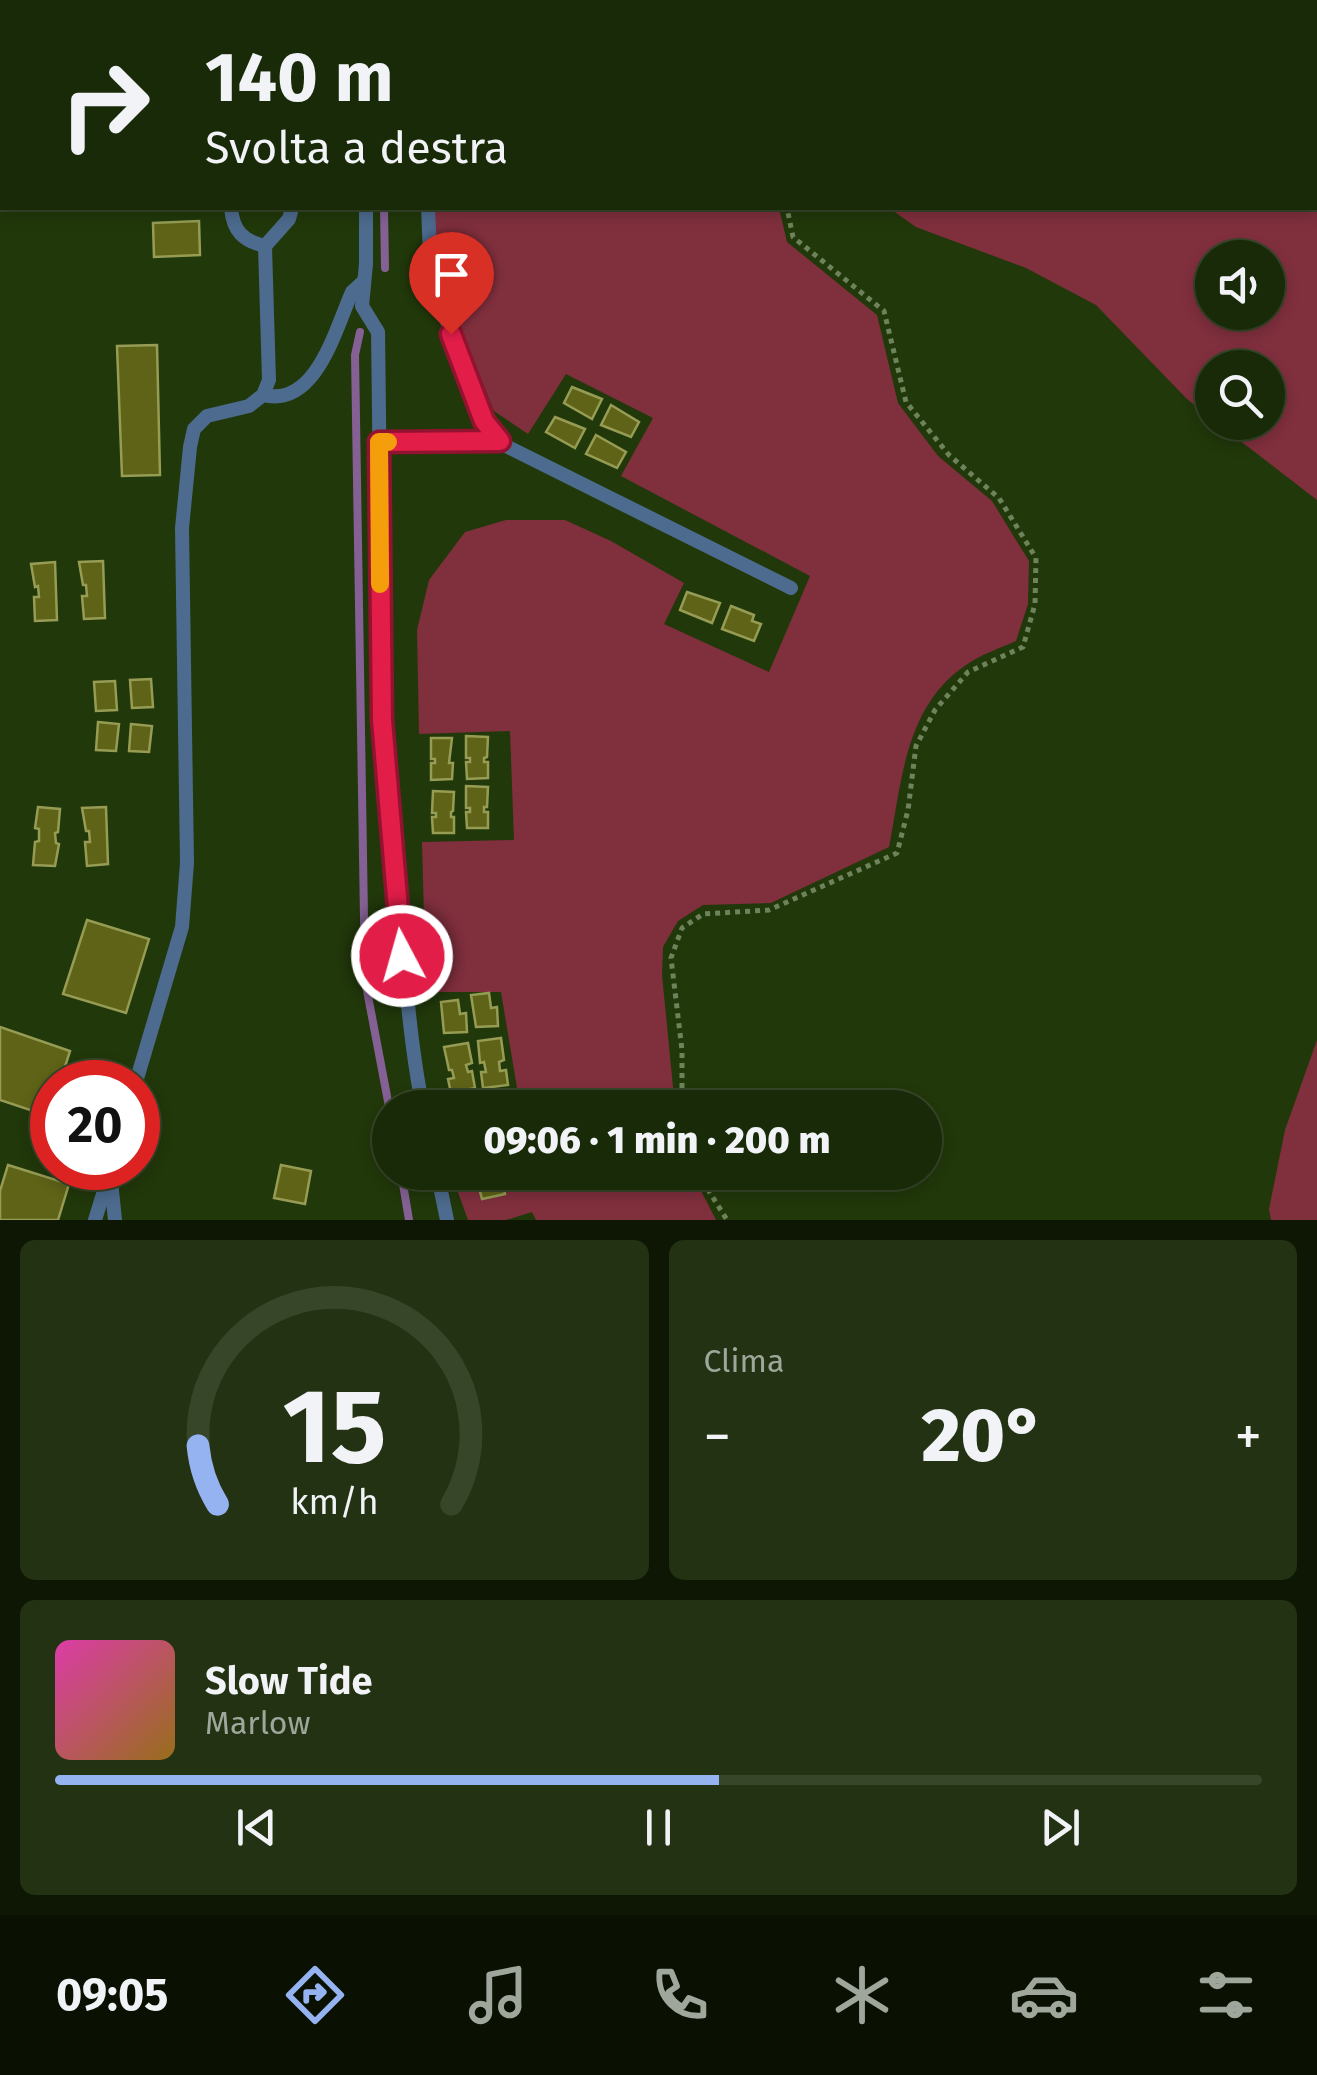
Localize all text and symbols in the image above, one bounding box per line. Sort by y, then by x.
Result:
text: 140 m [205,36,394,120]
icon: right [40,40,170,170]
text: Svolta a destra [205,121,508,175]
pin [409,232,494,335]
map controls [1195,240,1285,440]
button: sound [1195,240,1285,330]
icon: arrive [424,247,479,302]
button: search [1195,350,1285,440]
position arrow [350,904,454,1008]
speed limit sign: 20 [30,1060,160,1190]
text: 09:06 · 1 min · 200 m [483,1117,831,1163]
text: Clima [704,1342,784,1380]
text: 15 [282,1365,386,1490]
text: 20° [921,1391,1044,1481]
text: − [704,1404,731,1470]
text: + [1235,1404,1262,1470]
text: km/h [290,1481,378,1523]
text: Slow Tide [205,1658,373,1704]
text: Marlow [205,1704,311,1742]
icon: previous [229,1800,284,1855]
icon: pause [631,1800,686,1855]
icon: next [1033,1800,1088,1855]
icon: directions [280,1960,350,2030]
icon: music [463,1960,533,2030]
icon: phone [645,1960,715,2030]
icon: climate [827,1960,897,2030]
icon: car [1009,1960,1079,2030]
icon: filters [1191,1960,1261,2030]
text: 09:05 [56,1968,168,2022]

